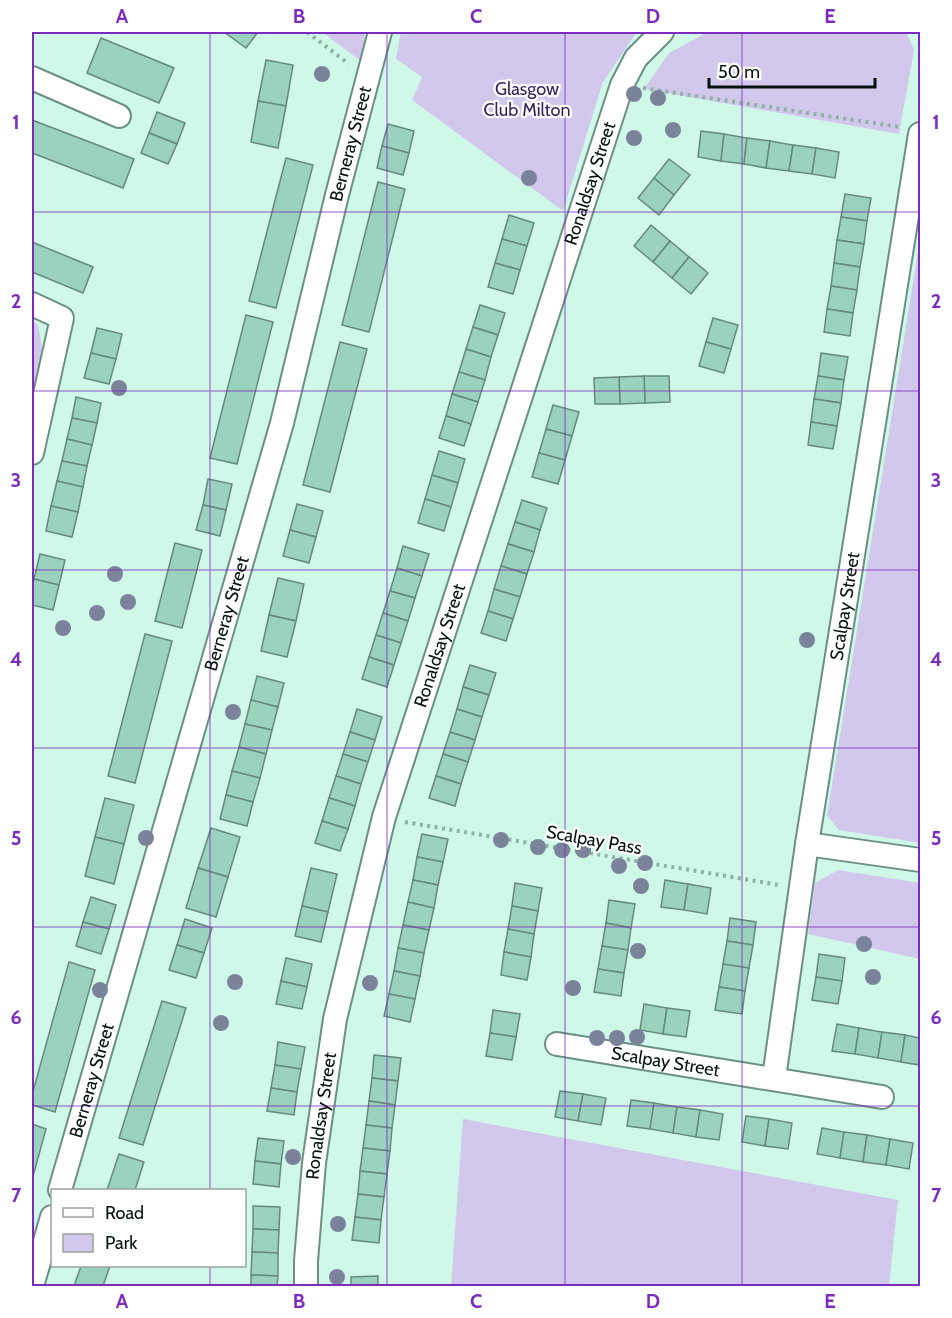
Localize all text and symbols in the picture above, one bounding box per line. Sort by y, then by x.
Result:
text: A [116,4,129,28]
text: B [293,4,305,28]
text: C [470,4,482,28]
text: D [646,4,660,28]
text: E [824,4,836,28]
scale bar [709,51,876,89]
text: 50 m [718,61,760,83]
park label: Glasgow Club Milton [483,78,571,121]
street label: Berneray Street [325,84,376,204]
text: 1 [12,110,20,134]
text: 1 [932,110,940,134]
street label: Ronaldsay Street [560,119,620,248]
text: 2 [11,289,21,313]
text: 2 [931,289,941,313]
text: 3 [11,468,21,492]
text: 3 [931,468,941,492]
street label: Scalpay Street [825,551,864,662]
street label: Berneray Street [200,554,254,674]
street label: Ronaldsay Street [409,581,470,710]
text: 4 [10,647,22,671]
text: 4 [930,647,942,671]
street label: Scalpay Pass [545,821,643,859]
text: 5 [11,826,21,850]
text: 5 [931,826,941,850]
text: 6 [10,1005,22,1029]
text: 6 [930,1005,942,1029]
street label: Berneray Street [65,1021,119,1140]
street label: Scalpay Street [610,1042,721,1081]
street label: Ronaldsay Street [302,1051,341,1180]
text: 7 [11,1183,22,1207]
text: 7 [931,1183,942,1207]
legend [51,1189,246,1267]
text: Road [105,1202,144,1224]
text: Park [105,1232,138,1254]
text: A [116,1289,129,1313]
text: B [293,1289,305,1313]
text: C [470,1289,482,1313]
text: D [646,1289,660,1313]
text: E [824,1289,836,1313]

